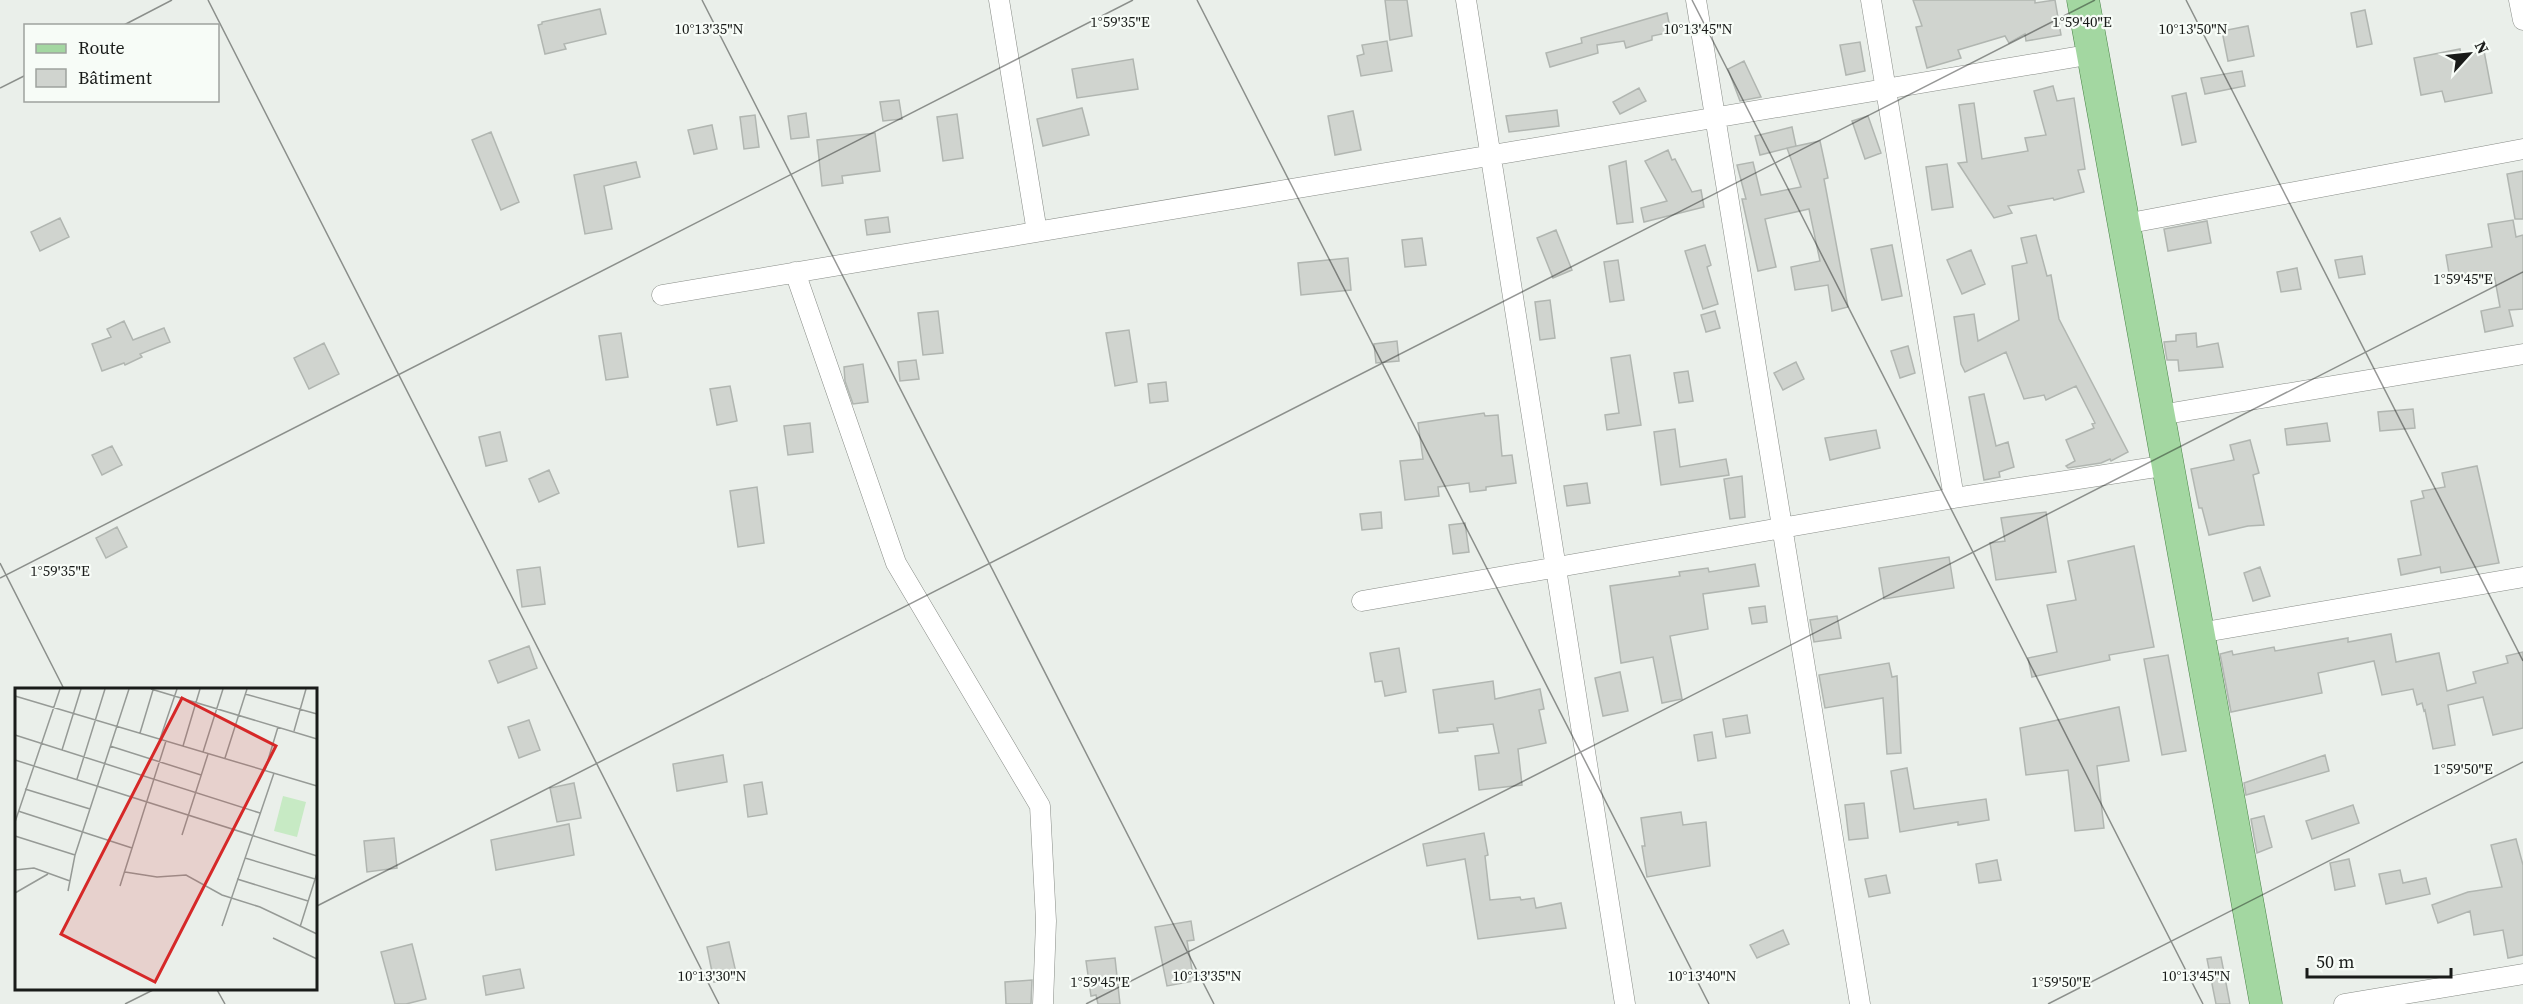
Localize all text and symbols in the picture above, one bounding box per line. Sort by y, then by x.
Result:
text: 1°59'35"E [1090,11,1150,32]
text: 1°59'40"E [2052,11,2112,32]
text: 10°13'35"N [674,18,744,39]
text: 10°13'45"N [1663,18,1733,39]
text: 10°13'50"N [2158,18,2228,39]
legend [24,24,219,102]
north arrow [2439,24,2499,84]
text: Route [78,35,125,60]
text: N [2470,37,2495,58]
text: Bâtiment [78,65,152,90]
text: 1°59'45"E [2433,268,2493,289]
text: 1°59'35"E [30,560,90,581]
inset map [15,688,316,989]
text: 1°59'50"E [2433,758,2493,779]
scale bar [2307,941,2451,979]
text: 50 m [2316,949,2354,974]
text: 10°13'30"N [677,965,747,986]
text: 10°13'35"N [1172,965,1242,986]
text: 10°13'40"N [1667,965,1737,986]
text: 10°13'45"N [2161,965,2231,986]
text: 1°59'45"E [1070,971,1130,992]
text: 1°59'50"E [2031,971,2091,992]

